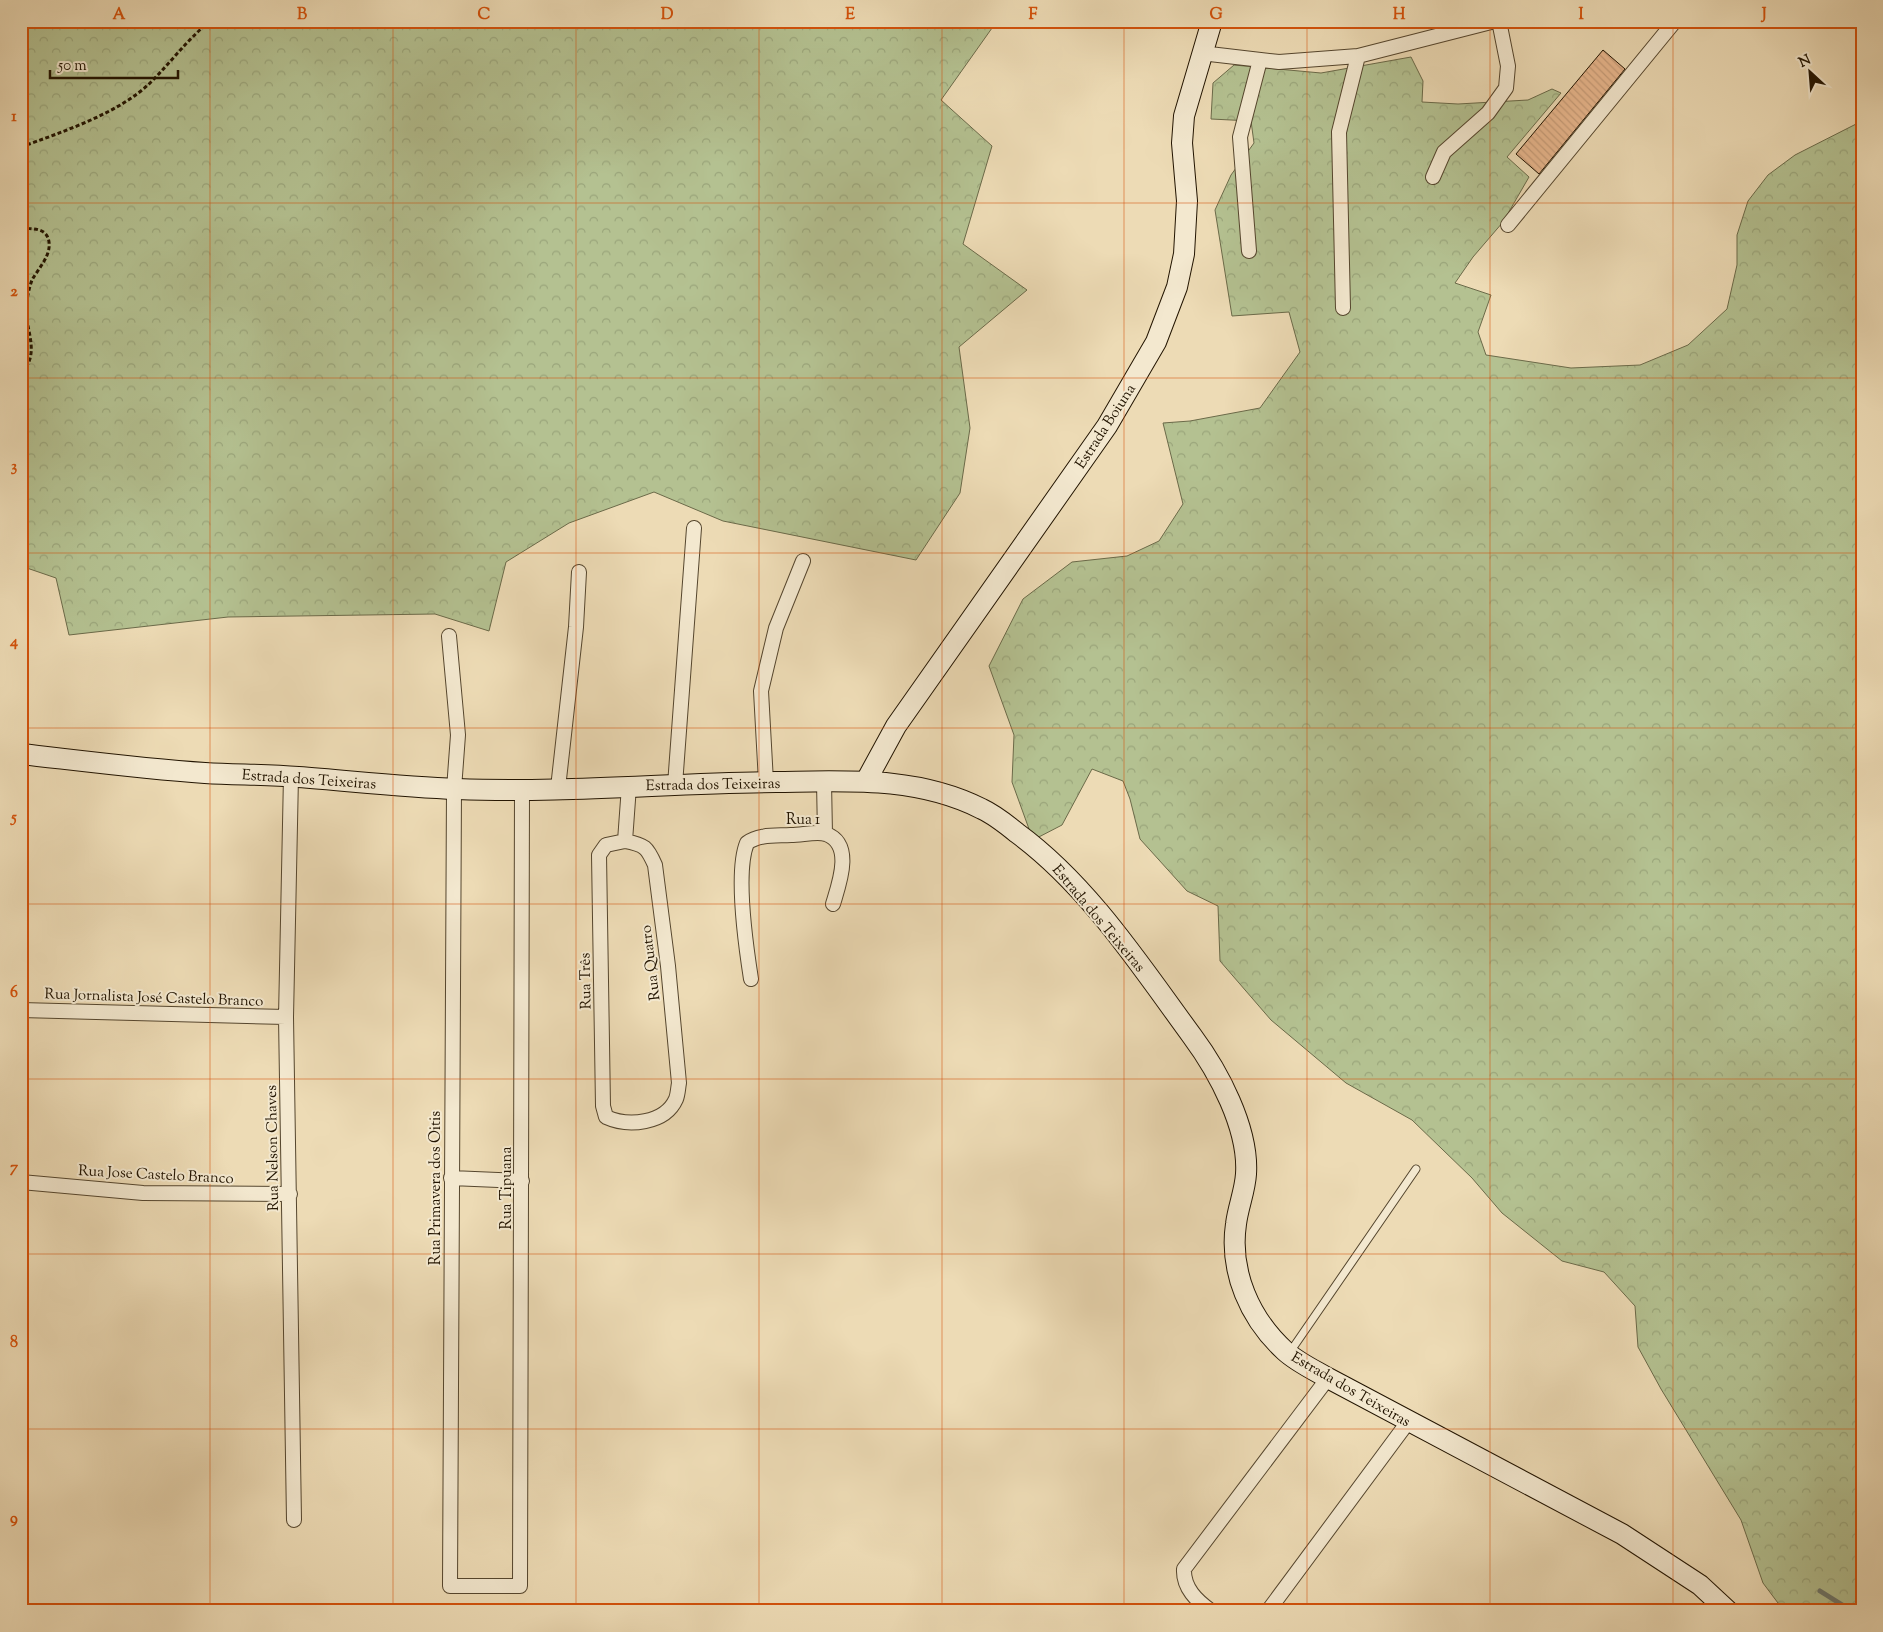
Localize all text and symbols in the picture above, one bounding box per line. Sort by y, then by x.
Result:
text: A [113,4,126,27]
text: B [297,4,307,27]
text: C [478,4,491,27]
text: D [661,4,674,27]
text: E [845,4,855,27]
text: F [1029,4,1038,27]
text: G [1209,4,1223,27]
text: H [1393,4,1406,27]
text: I [1578,4,1584,27]
text: J [1760,4,1767,27]
scale bar [50,48,178,80]
north arrow [1786,48,1836,98]
text: N [1796,51,1815,74]
text: 50 m [57,56,87,77]
text: 1 [11,106,17,129]
text: 2 [10,281,18,304]
street label: Estrada Boiuna [1071,380,1142,473]
text: 3 [11,456,18,479]
text: 4 [9,631,18,654]
street label: Estrada dos Teixeiras [241,765,377,796]
street label: Estrada dos Teixeiras [645,774,781,797]
text: 5 [9,807,17,830]
street label: Rua 1 [786,810,820,831]
street label: Estrada dos Teixeiras [1046,861,1149,977]
street label: Rua Quatro [636,924,667,1002]
street label: Rua Três [576,952,597,1010]
text: 6 [10,982,18,1005]
street label: Rua Jornalista José Castelo Branco [44,984,264,1013]
street label: Rua Nelson Chaves [262,1085,285,1211]
street label: Rua Primavera dos Oitis [426,1111,447,1265]
street label: Rua Tipuana [497,1147,518,1229]
text: 7 [10,1157,19,1180]
street label: Rua Jose Castelo Branco [78,1161,234,1190]
text: 8 [10,1332,18,1355]
street label: Estrada dos Teixeiras [1287,1348,1414,1433]
text: 9 [10,1508,18,1531]

